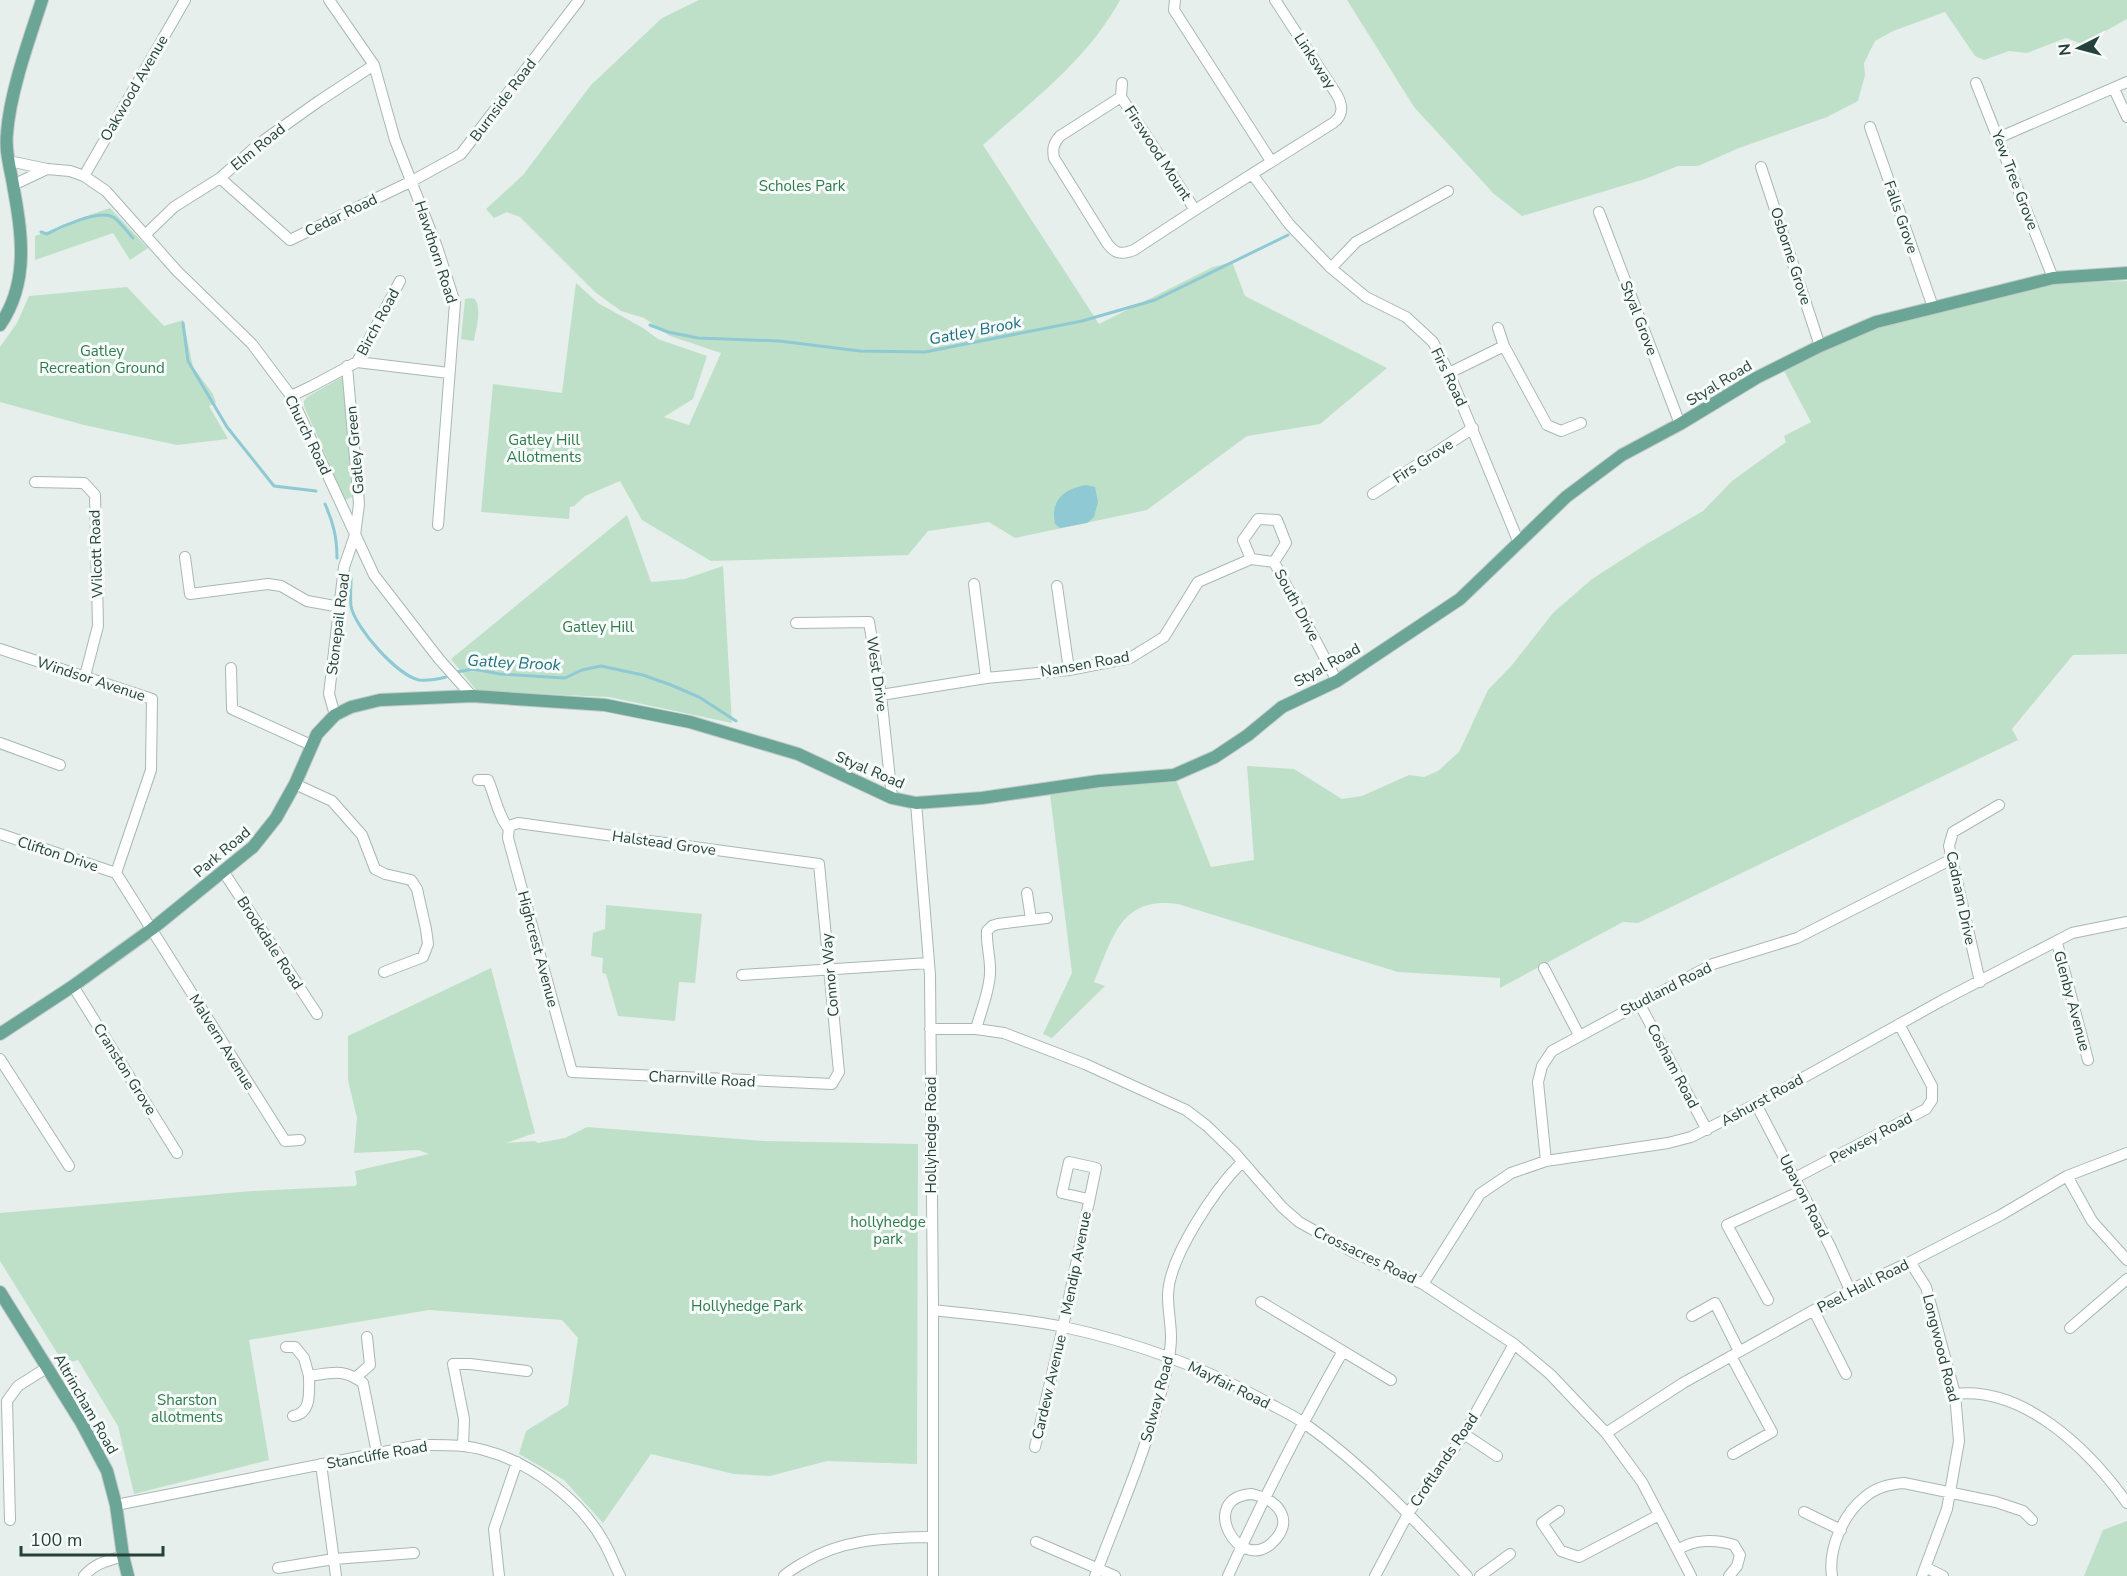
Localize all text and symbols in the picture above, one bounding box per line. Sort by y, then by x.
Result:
north arrow [2049,18,2109,78]
street label: Linksway [1290,29,1341,93]
street label: Oakwood Avenue [95,31,173,145]
text: N [2054,42,2077,57]
street label: Burnside Road [465,55,541,145]
street label: Firswood Mount [1120,102,1197,205]
street label: Elm Road [227,119,289,175]
street label: Yew Tree Grove [1986,126,2043,233]
park label: Scholes Park [759,176,846,196]
street label: Falls Grove [1879,178,1923,256]
street label: Cedar Road [301,189,381,241]
street label: Hawthorn Road [410,198,462,306]
street label: Osborne Grove [1766,205,1816,307]
street label: Styal Grove [1616,278,1662,358]
street label: Birch Road [352,285,404,359]
water label: Gatley Brook [927,311,1024,351]
park label: Gatley Recreation Ground [39,341,165,378]
street label: Firs Road [1426,344,1472,410]
street label: Styal Road [1682,356,1756,410]
street label: Church Road [280,392,336,478]
street label: Gatley Green [341,405,369,495]
park label: Gatley Hill Allotments [506,430,582,467]
street label: Firs Grove [1389,434,1457,488]
street label: Wilcott Road [84,509,108,599]
street label: South Drive [1270,565,1324,645]
street label: Stonepail Road [322,572,354,676]
park label: Gatley Hill [562,617,634,637]
street label: West Drive [862,635,892,713]
street label: Styal Road [1290,638,1364,692]
street label: Nansen Road [1039,646,1131,682]
water label: Gatley Brook [467,650,562,676]
street label: Windsor Avenue [34,652,148,706]
street label: Styal Road [832,746,908,794]
street label: Park Road [189,822,255,882]
street label: Halstead Grove [611,826,717,860]
street label: Clifton Drive [15,831,101,877]
street label: Cadnam Drive [1941,849,1981,947]
street label: Highcrest Avenue [513,889,563,1009]
street label: Brookdale Road [232,893,308,993]
street label: Connor Way [816,932,844,1018]
street label: Glenby Avenue [2049,949,2095,1053]
street label: Studland Road [1617,957,1715,1021]
street label: Malvern Avenue [185,990,259,1094]
street label: Cranston Grove [89,1019,161,1119]
street label: Cosham Road [1642,1020,1704,1112]
street label: Charnville Road [648,1066,756,1092]
street label: Ashurst Road [1717,1069,1807,1131]
street label: Hollyhedge Road [921,1077,941,1193]
street label: Pewsey Road [1826,1108,1916,1168]
street label: Upavon Road [1774,1151,1834,1241]
street label: Mendip Avenue [1056,1209,1096,1317]
park label: hollyhedge park [850,1212,926,1249]
street label: Crossacres Road [1310,1221,1420,1289]
street label: Peel Hall Road [1814,1254,1912,1318]
street label: Longwood Road [1918,1292,1964,1404]
park label: Hollyhedge Park [691,1296,803,1316]
street label: Cardew Avenue [1027,1333,1071,1441]
street label: Altrincham Road [49,1350,123,1458]
street label: Solway Road [1136,1354,1178,1444]
street label: Mayfair Road [1185,1357,1273,1413]
park label: Sharston allotments [151,1390,223,1427]
street label: Croftlands Road [1405,1409,1483,1511]
street label: Stancliffe Road [325,1436,429,1474]
scale bar [21,1519,164,1557]
text: 100 m [30,1528,82,1552]

